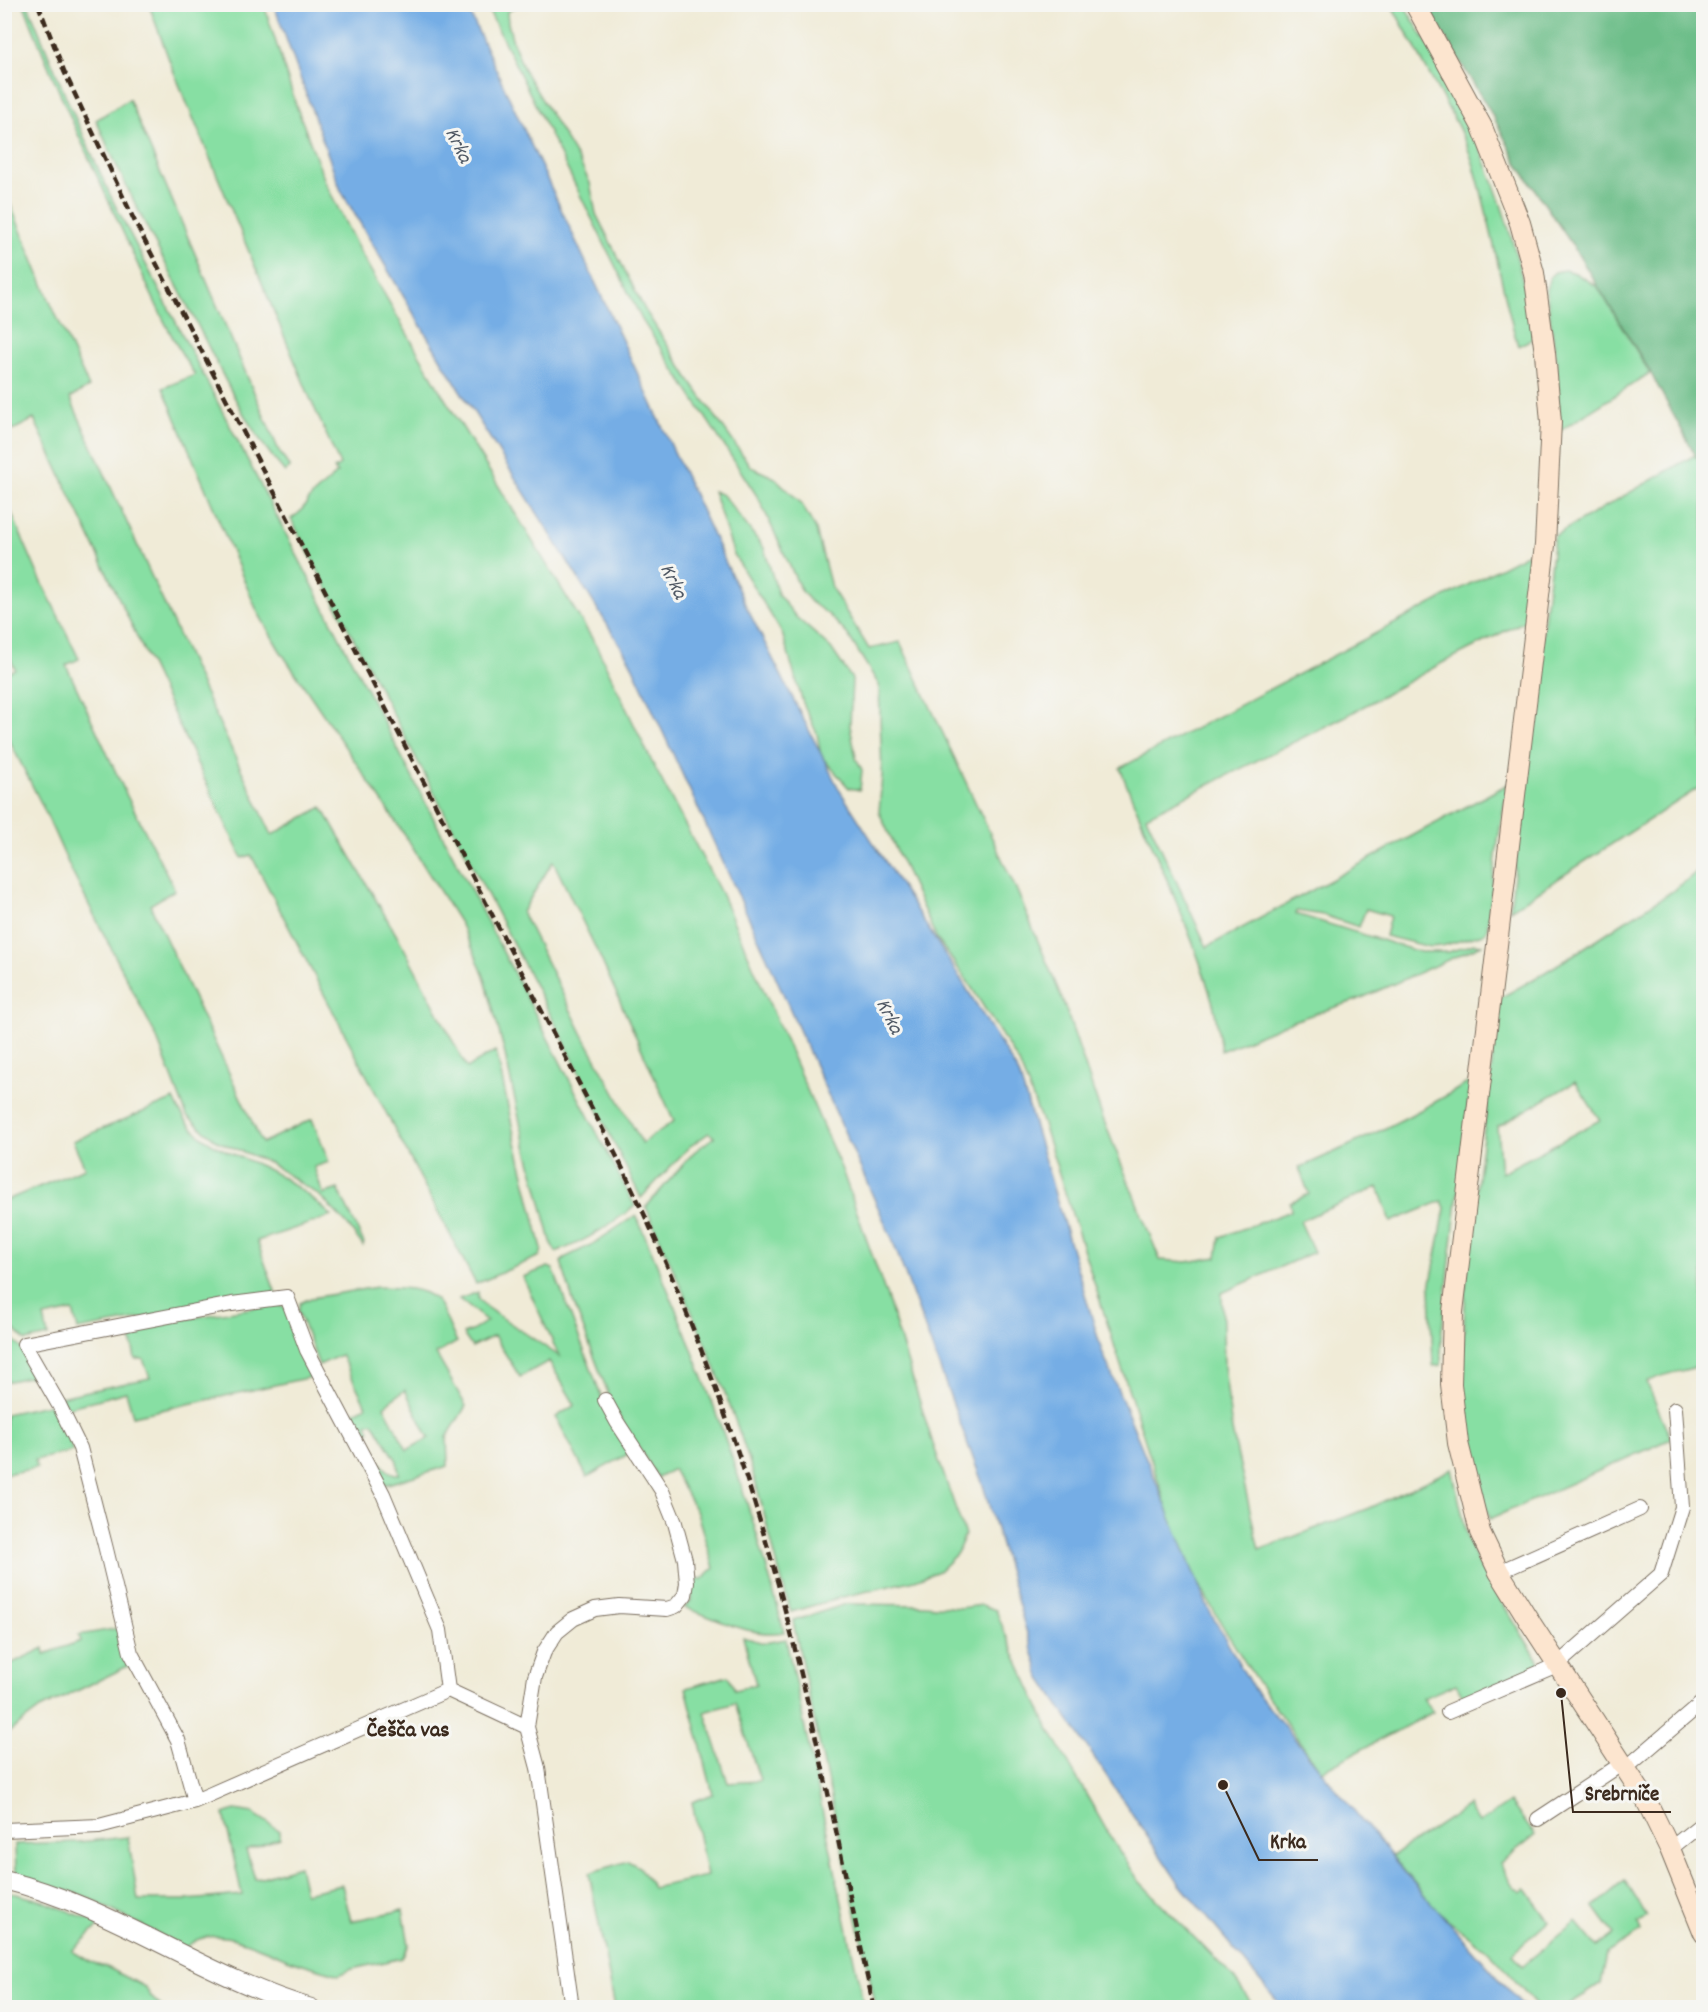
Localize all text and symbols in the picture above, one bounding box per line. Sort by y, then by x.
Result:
water label: Krka [436,123,479,170]
water label: Krka [651,559,694,606]
water label: Krka [867,994,910,1041]
district label: Češča vas [366,1716,450,1747]
callout: Srebrniče [1573,1773,1671,1812]
text: Srebrniče [1585,1781,1659,1811]
callout: Krka [1259,1821,1318,1860]
text: Krka [1270,1829,1307,1859]

